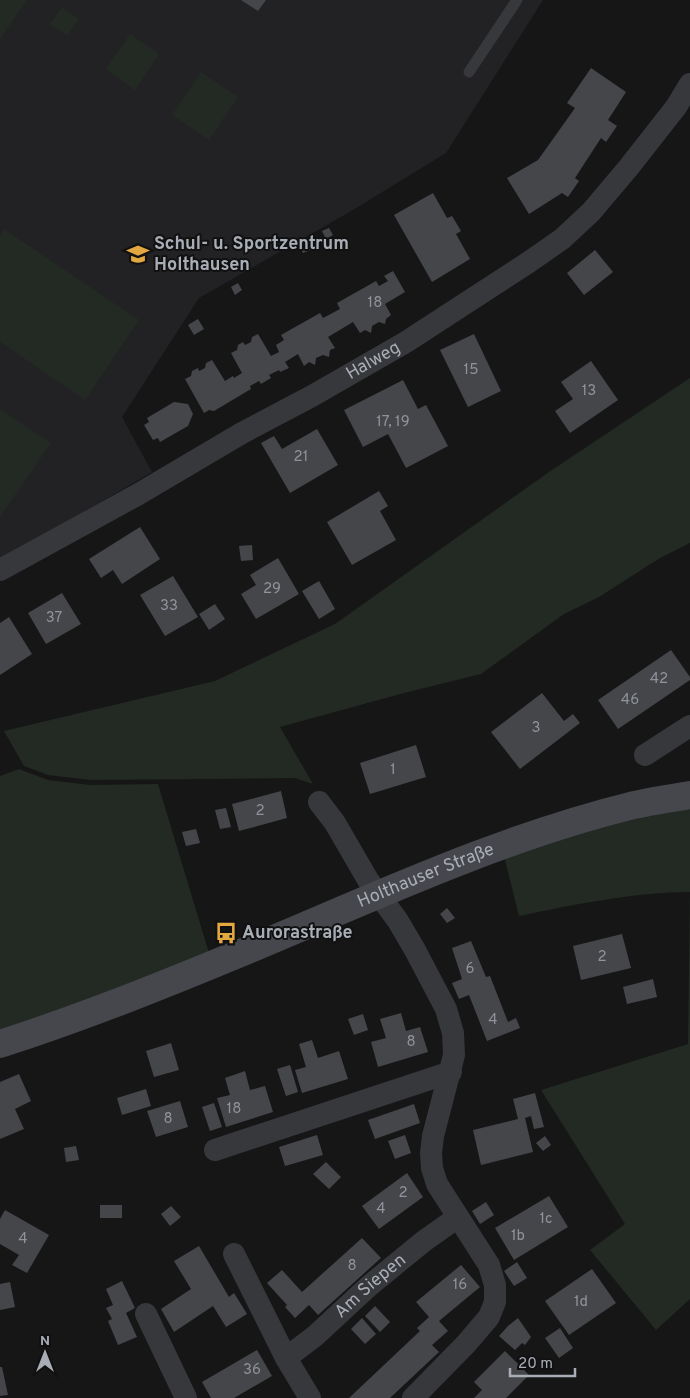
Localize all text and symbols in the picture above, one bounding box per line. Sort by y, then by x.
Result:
place label: Schul- u. Sportzentrum Holthausen [154,233,349,277]
school or university icon: Schul- u. Sportzentrum Holthausen [125,241,151,267]
house number: 18 [368,294,382,313]
street label: Halweg [342,336,405,385]
house number: 15 [464,361,478,380]
house number: 13 [582,382,596,401]
house number: 17, 19 [376,413,410,432]
house number: 21 [294,448,308,467]
house number: 29 [263,580,281,599]
house number: 33 [160,597,178,616]
house number: 37 [46,609,63,628]
house number: 42 [650,670,668,689]
house number: 46 [621,691,639,710]
house number: 3 [531,719,541,738]
house number: 1 [390,761,396,780]
house number: 2 [255,802,265,821]
street label: Holthauser Straße [354,838,497,914]
bus stop icon: Aurorastraße [213,920,239,946]
place label: Aurorastraße [242,922,353,945]
house number: 2 [597,948,607,967]
house number: 6 [466,960,475,979]
house number: 4 [488,1011,498,1030]
house number: 8 [406,1033,416,1052]
house number: 18 [227,1100,241,1119]
house number: 8 [163,1110,173,1129]
house number: 2 [398,1184,408,1203]
house number: 4 [376,1200,386,1219]
house number: 1c [539,1210,553,1229]
house number: 1b [511,1227,525,1246]
house number: 4 [18,1230,28,1249]
street label: Am Siepen [330,1249,411,1323]
house number: 8 [347,1257,357,1276]
house number: 16 [453,1276,467,1295]
house number: 1d [574,1293,588,1312]
north arrow [20,1328,70,1378]
text: N [40,1333,50,1350]
scale bar [510,1346,575,1378]
text: 20 m [518,1355,553,1374]
house number: 36 [243,1361,261,1380]

